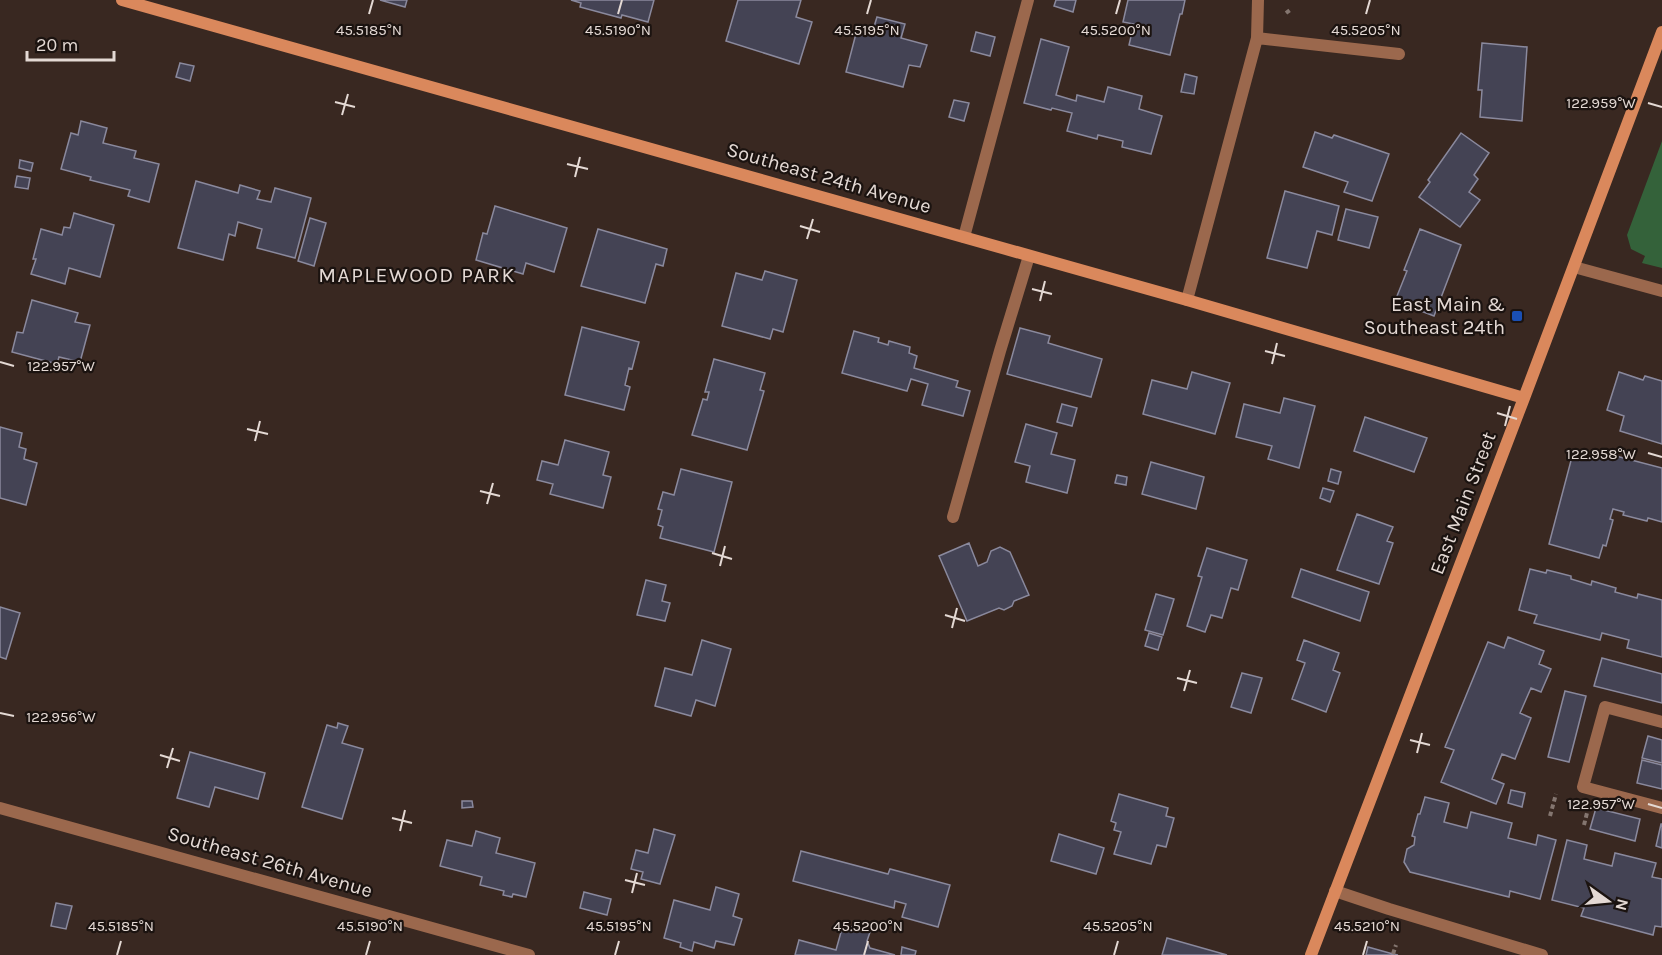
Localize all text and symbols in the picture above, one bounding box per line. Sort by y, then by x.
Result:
text: 45.5185°N [336,21,402,39]
text: 45.5190°N [585,21,651,39]
text: 45.5195°N [834,21,900,39]
text: 45.5200°N [1081,21,1151,39]
text: 45.5205°N [1331,21,1401,39]
scale bar [27,24,114,62]
text: 20 m [36,34,78,56]
text: 122.959°W [1566,94,1636,112]
street label: Southeast 24th Avenue [724,138,934,218]
district label: MAPLEWOOD PARK [318,263,516,287]
place label: East Main & Southeast 24th [1364,293,1505,339]
marker: East Main & Southeast 24th [1510,309,1524,323]
text: 122.957°W [27,357,95,375]
street label: East Main Street [1425,428,1501,577]
text: 122.958°W [1566,445,1637,463]
text: 122.956°W [26,708,96,726]
text: 122.957°W [1567,795,1635,813]
street label: Southeast 26th Avenue [165,822,375,902]
north arrow [1578,871,1638,931]
text: N [1611,897,1633,913]
text: 45.5185°N [88,917,154,935]
text: 45.5190°N [337,917,403,935]
text: 45.5195°N [586,917,652,935]
text: 45.5200°N [833,917,903,935]
text: 45.5205°N [1083,917,1153,935]
text: 45.5210°N [1334,917,1400,935]

